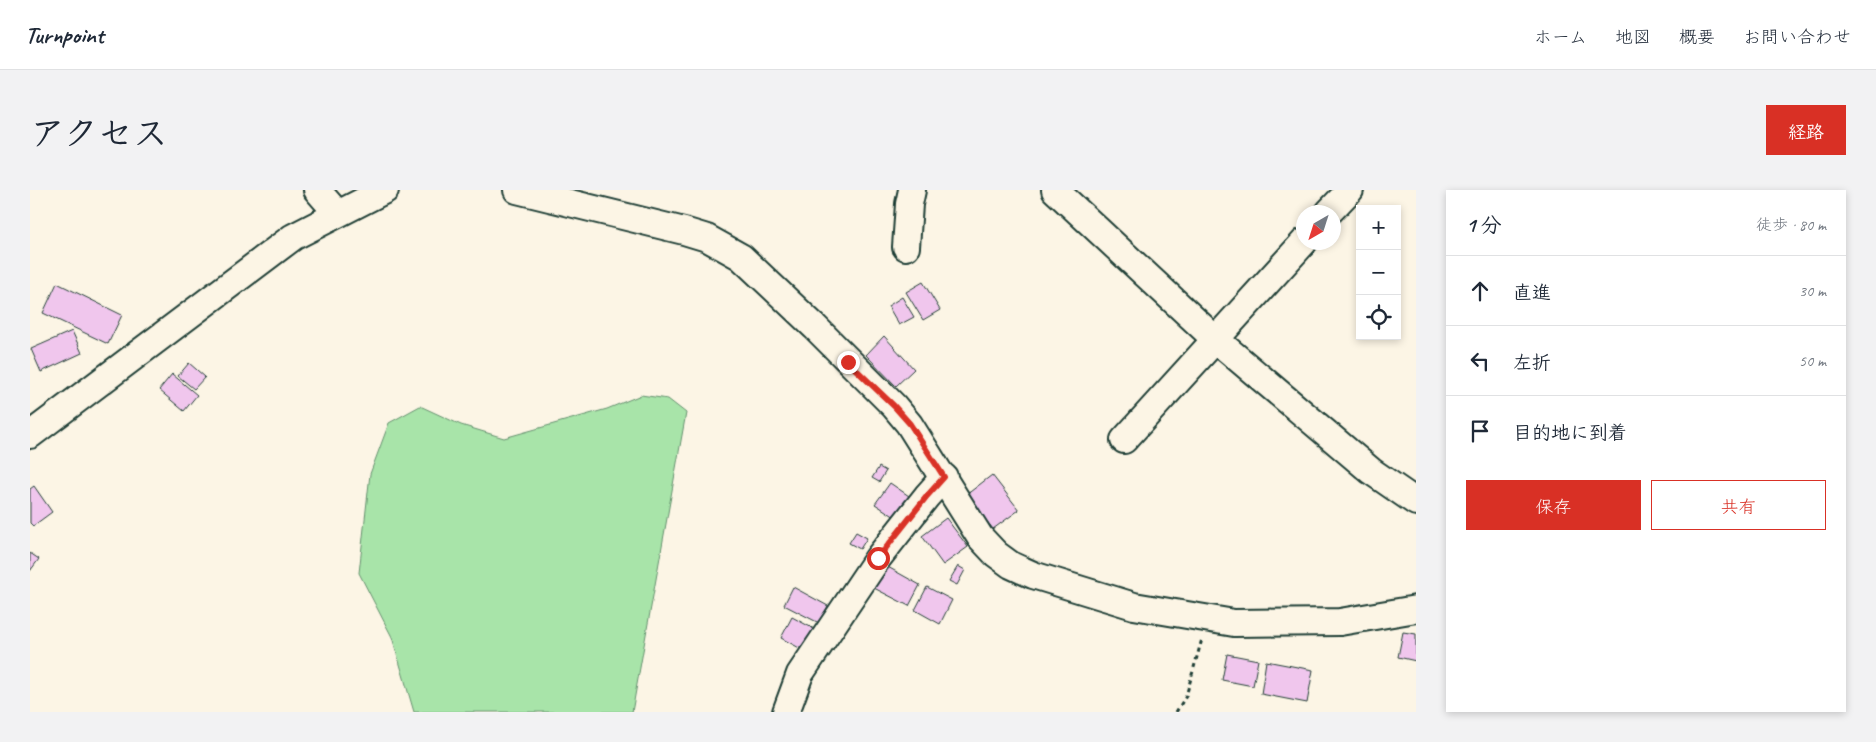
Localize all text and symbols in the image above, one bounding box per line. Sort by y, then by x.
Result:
text: Turnpoint [25,20,104,50]
text: ホーム [1534,26,1587,48]
text: 地図 [1615,26,1651,48]
text: 概要 [1679,26,1715,48]
text: お問い合わせ [1743,26,1851,48]
button: 経路 [1766,105,1846,155]
text: アクセス [30,111,168,156]
north arrow [1296,205,1341,250]
map controls [1356,205,1401,340]
button: + [1356,205,1401,250]
text: 1 分 [1466,212,1502,238]
text: 徒歩 · 80 m [1756,215,1826,235]
button: − [1356,250,1401,295]
icon: ahead [1466,277,1494,305]
text: 直進 [1513,281,1551,305]
text: 30 m [1799,281,1826,301]
button: locate [1356,295,1401,340]
icon: left [1466,347,1494,375]
route end [837,351,860,374]
text: 左折 [1513,351,1551,375]
text: 50 m [1799,351,1826,371]
icon: arrive [1466,417,1494,445]
text: 目的地に到着 [1513,421,1627,445]
button: 保存 [1466,480,1641,530]
button: 共有 [1651,480,1826,530]
route start [867,547,890,570]

